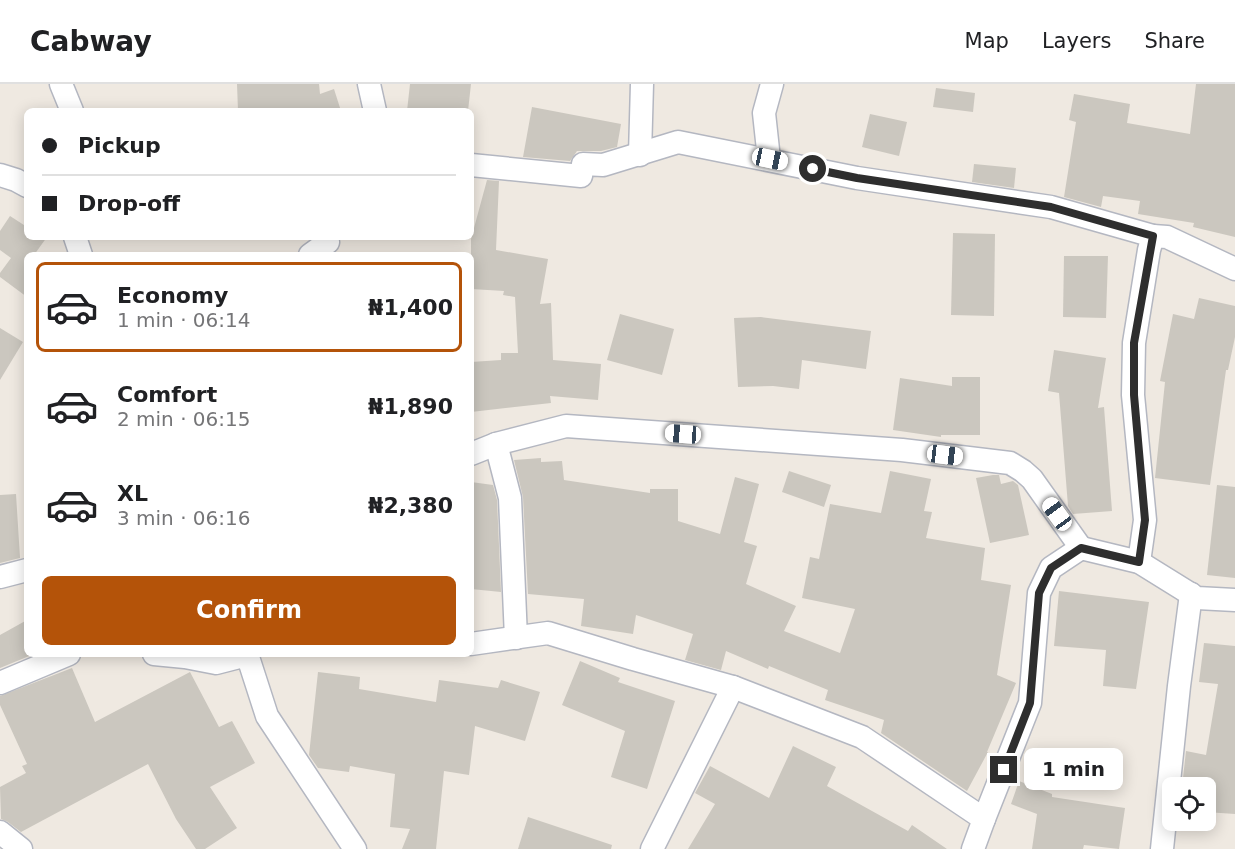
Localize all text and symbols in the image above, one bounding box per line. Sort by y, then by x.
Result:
text: Cabway [30,25,152,58]
text: Map [965,29,1009,53]
text: Layers [1042,29,1111,53]
text: Share [1144,29,1205,53]
text: Pickup [78,133,161,158]
car [751,146,789,172]
route start [799,155,826,182]
text: Drop-off [78,191,180,216]
icon: car [45,280,99,334]
text: Economy [117,283,228,308]
text: ₦1,400 [368,295,453,320]
text: 1 min · 06:14 [117,308,251,332]
icon: car [45,379,99,433]
text: Comfort [117,382,217,407]
text: ₦1,890 [368,394,453,419]
text: 2 min · 06:15 [117,407,251,431]
car [664,424,702,444]
car [926,444,964,466]
icon: car [45,478,99,532]
text: XL [117,481,148,506]
text: ₦2,380 [368,493,453,518]
car [1039,494,1075,534]
text: 3 min · 06:16 [117,506,251,530]
button: Confirm [42,576,456,645]
callout: 1 min [1025,749,1124,791]
route end [990,756,1017,783]
text: 1 min [1042,757,1105,781]
map controls [1162,777,1216,831]
button: locate [1162,777,1216,831]

